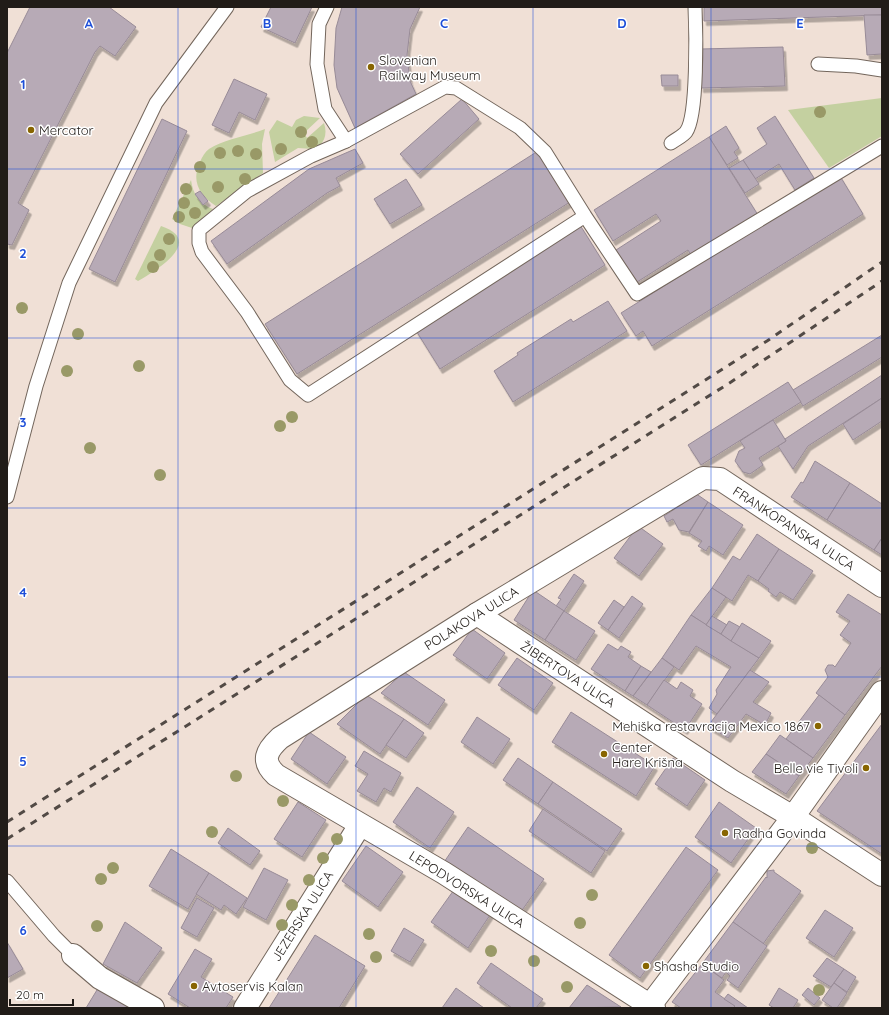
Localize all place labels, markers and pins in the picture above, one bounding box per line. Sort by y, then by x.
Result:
place label: Slovenian Railway Museum [379,52,481,83]
marker: Slovenian Railway Museum [366,62,376,72]
place label: Mercator [39,122,94,138]
marker: Mercator [26,125,36,135]
place label: Mehiška restavracija Mexico 1867 [612,718,810,734]
marker: Mehiška restavracija Mexico 1867 [813,721,823,731]
place label: Center Hare Krišna [612,739,683,770]
marker: Center Hare Krišna [599,749,609,759]
place label: Belle vie Tivoli [774,760,858,776]
marker: Belle vie Tivoli [861,763,871,773]
place label: Radha Govinda [733,825,826,841]
marker: Radha Govinda [720,828,730,838]
place label: Shasha Studio [654,958,739,974]
marker: Shasha Studio [641,961,651,971]
place label: Avtoservis Kalan [202,978,303,994]
marker: Avtoservis Kalan [189,981,199,991]

